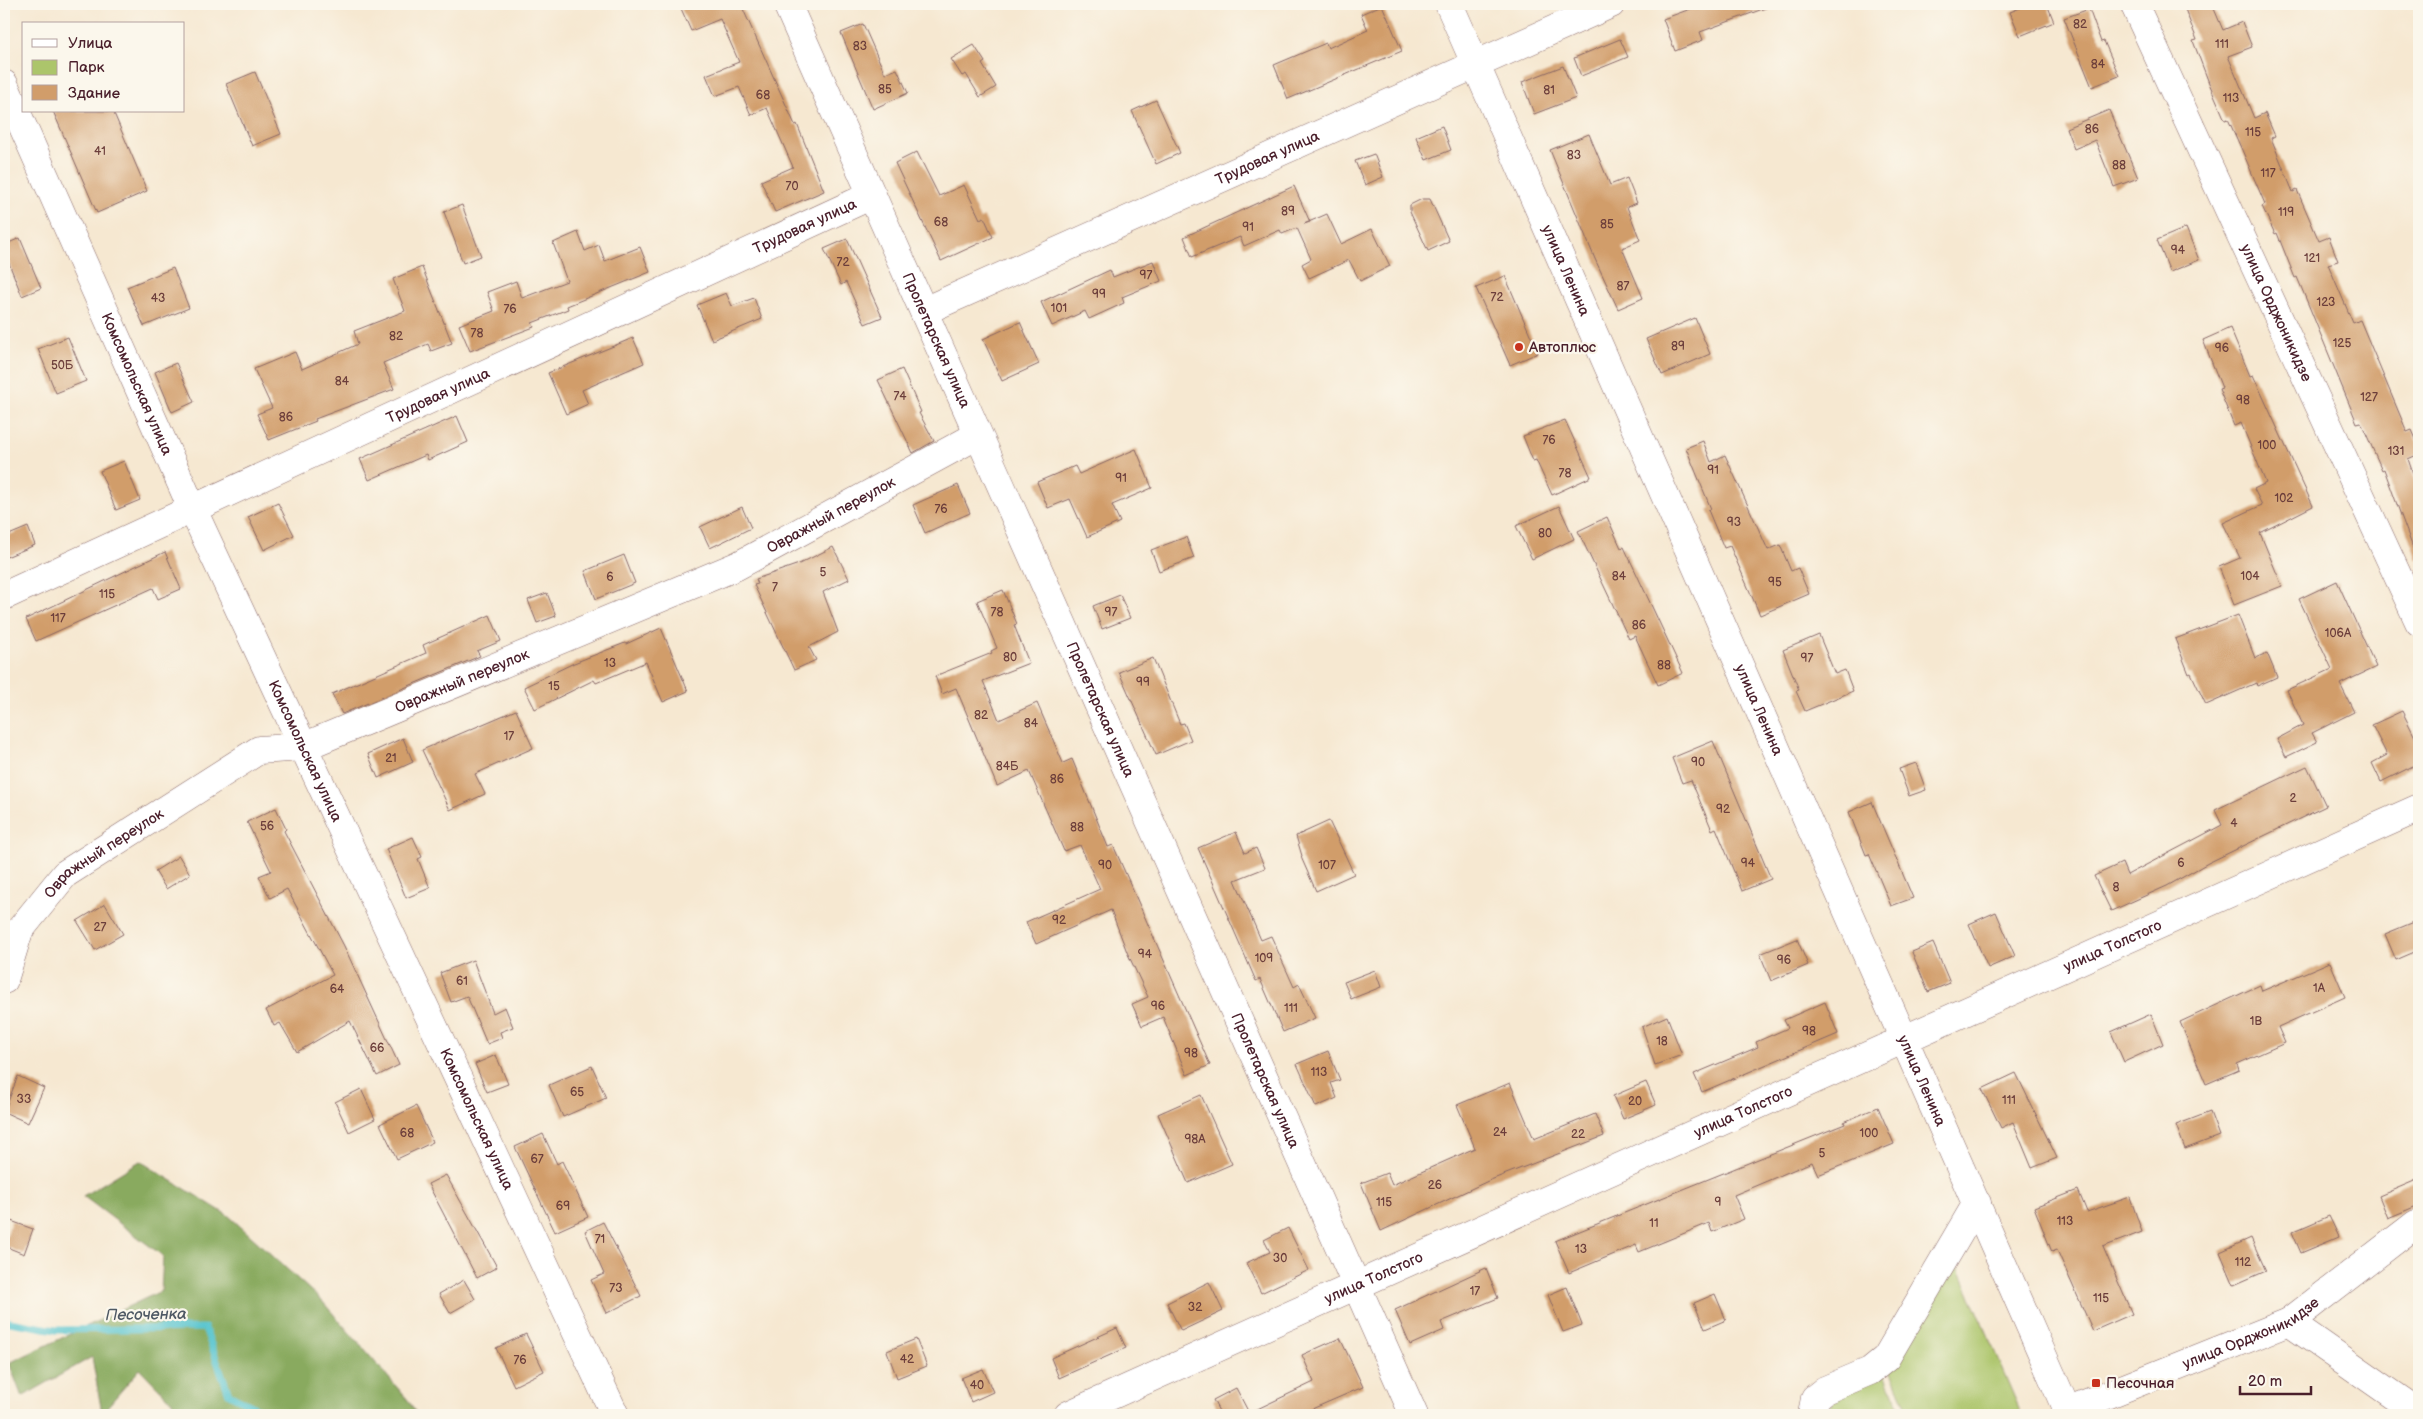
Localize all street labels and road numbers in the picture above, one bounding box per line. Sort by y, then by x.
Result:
street label: Трудовая улица [1212,126,1322,189]
street label: Трудовая улица [750,194,860,258]
street label: улица Ленина [1538,222,1594,319]
street label: улица Орджоникидзе [2236,241,2316,385]
street label: Пролетарская улица [898,270,975,411]
street label: Комсомольская улица [97,310,177,458]
street label: Трудовая улица [383,363,493,428]
street label: Овражный переулок [763,472,899,558]
street label: Пролетарская улица [1062,639,1139,780]
street label: Овражный переулок [392,644,532,717]
street label: улица Ленина [1731,661,1788,759]
street label: Комсомольская улица [264,677,347,825]
street label: Овражный переулок [40,804,167,902]
street label: улица Толстого [2060,915,2165,976]
street label: Пролетарская улица [1227,1010,1304,1151]
street label: улица Ленина [1894,1032,1950,1129]
street label: Комсомольская улица [436,1045,518,1193]
street label: улица Толстого [1691,1081,1795,1142]
street label: улица Толстого [1321,1247,1426,1308]
street label: улица Орджоникидзе [2180,1293,2323,1373]

